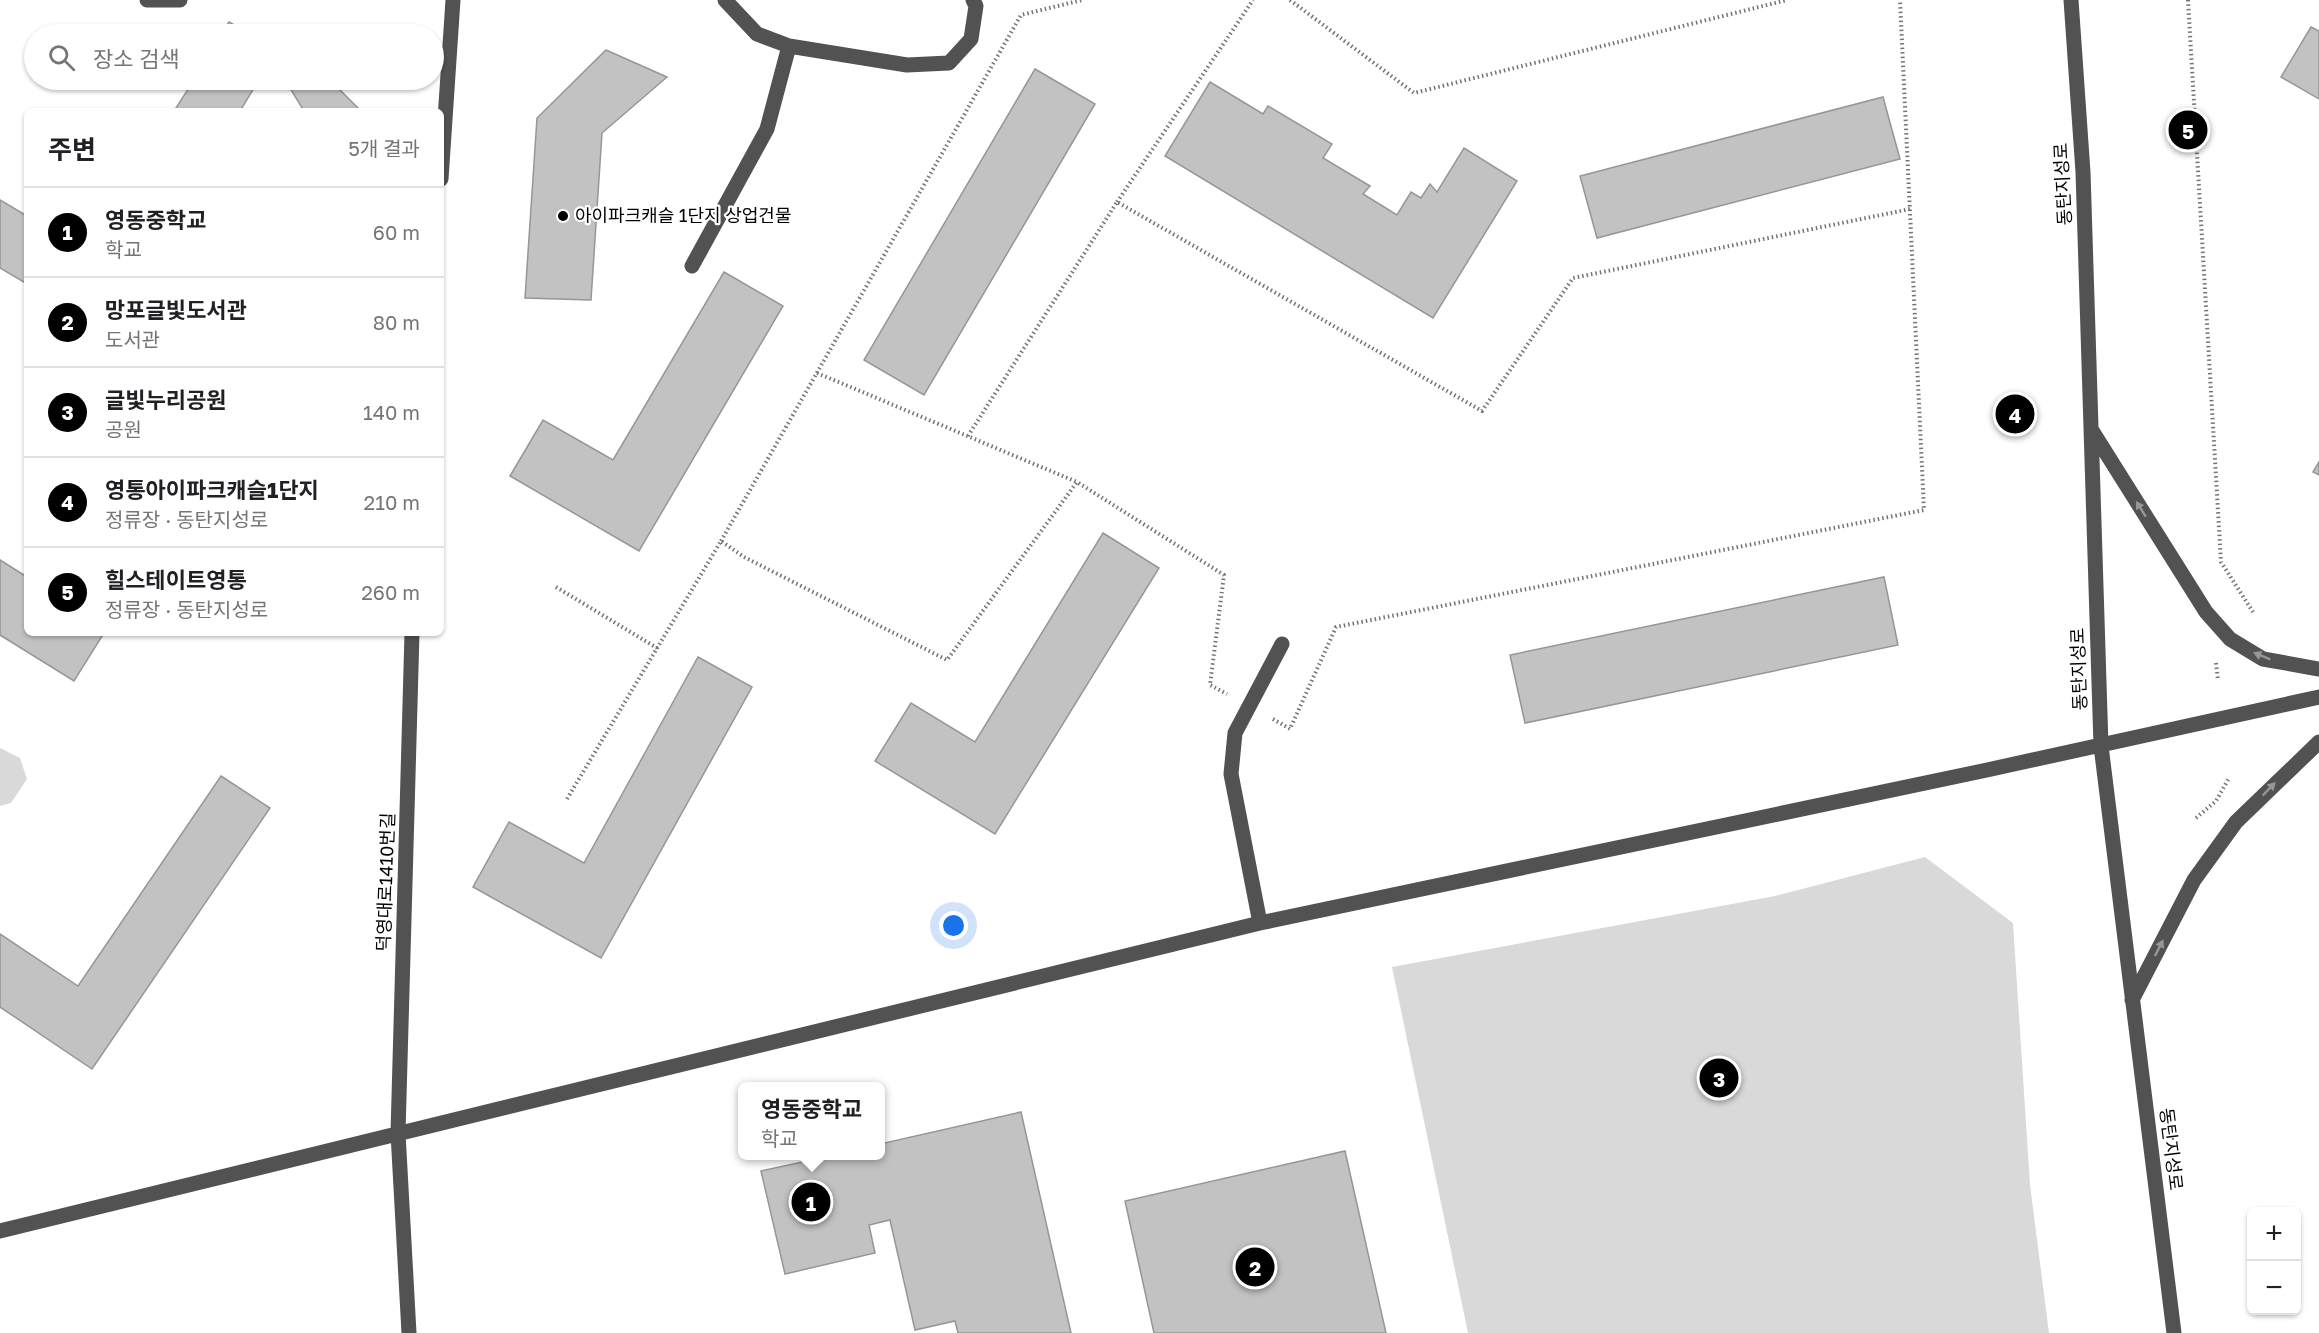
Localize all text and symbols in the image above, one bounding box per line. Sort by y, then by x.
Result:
search box [24,24,444,90]
icon: search [45,41,78,74]
text: 장소 검색 [93,45,179,72]
pin: 5 [2168,108,2208,152]
text: 주변 [48,134,96,165]
text: 5개 결과 [348,136,420,160]
street label: 동탄지성로 [2049,142,2075,226]
place label: 아이파크캐슬 1단지 상업건물 [575,204,791,226]
text: 영동중학교 [105,206,206,233]
marker: 아이파크캐슬 1단지 상업건물 [556,209,570,223]
text: 1 [62,220,73,244]
text: 60 m [373,220,420,244]
text: 학교 [105,237,142,261]
text: 망포글빛도서관 [105,296,247,323]
text: 2 [61,310,74,334]
text: 80 m [373,310,420,334]
text: 도서관 [105,327,160,351]
text: 글빛누리공원 [105,386,226,413]
pin: 4 [1996,392,2034,436]
text: 3 [61,400,74,424]
text: 140 m [363,400,420,424]
text: 공원 [105,417,142,441]
text: 영통아이파크캐슬1단지 [105,476,319,503]
text: 4 [61,490,74,514]
text: 210 m [364,490,420,514]
one-way arrow [2136,501,2147,517]
text: 정류장 · 동탄지성로 [105,507,268,531]
text: 힐스테이트영통 [105,566,247,593]
text: 5 [61,580,74,604]
text: 260 m [361,580,420,604]
text: 정류장 · 동탄지성로 [105,597,268,621]
street label: 동탄지성로 [2066,627,2090,711]
one-way arrow [2253,651,2271,661]
one-way arrow [2262,781,2276,796]
street label: 덕영대로1410번길 [372,812,398,952]
your location [939,911,968,940]
one-way arrow [2154,939,2164,956]
pin: 3 [1700,1056,1738,1100]
popup [738,1082,885,1160]
text: 영동중학교 [761,1095,862,1122]
street label: 동탄지성로 [2156,1106,2188,1191]
text: 학교 [761,1126,798,1150]
pin: 1 [792,1180,830,1224]
map controls [2247,1207,2301,1315]
button: + [2247,1207,2301,1261]
pin: 2 [1236,1244,1274,1290]
button: − [2247,1261,2301,1315]

